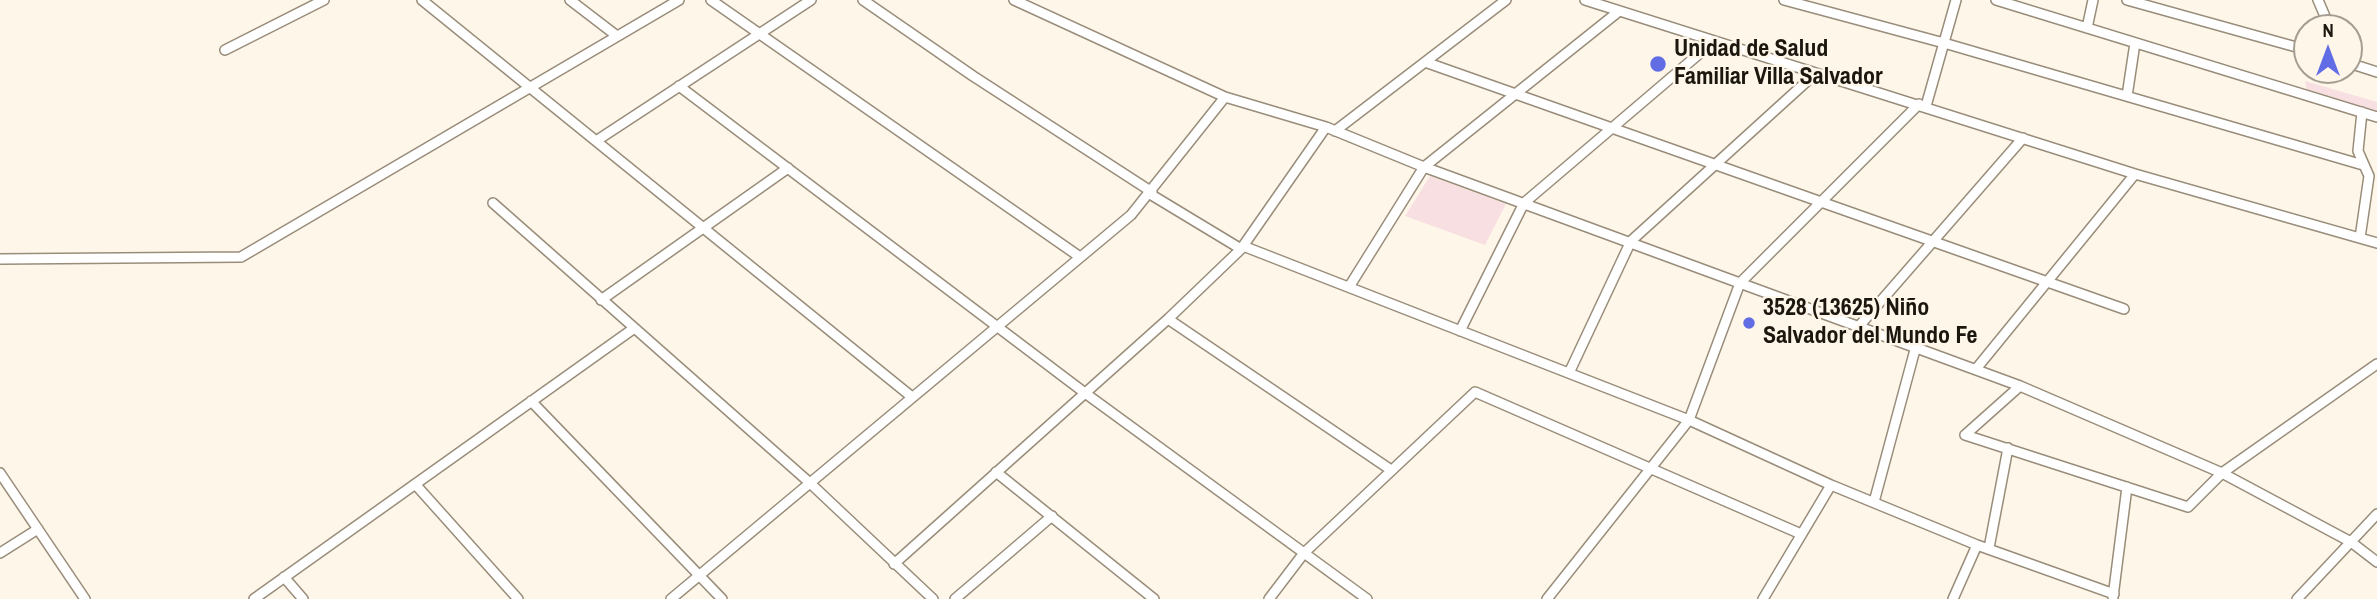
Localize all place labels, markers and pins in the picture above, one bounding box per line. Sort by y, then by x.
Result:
place label: Unidad de Salud Familiar Villa Salvador [1674,36,1883,92]
marker: Unidad de Salud Familiar Villa Salvador [1648,54,1668,74]
place label: 3528 (13625) Niño Salvador del Mundo Fe [1763,295,1977,351]
marker: 3528 (13625) Niño Salvador del Mundo Fe [1741,315,1757,331]

